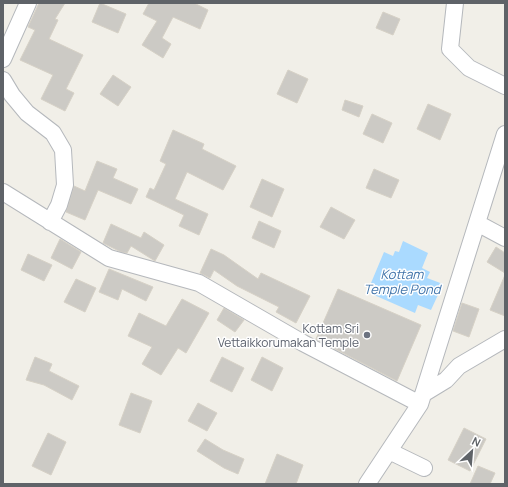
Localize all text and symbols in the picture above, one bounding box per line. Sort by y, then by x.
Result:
water label: Kottam Temple Pond [364,265,443,298]
place label: Kottam Sri Vettaikkorumakan Temple [218,320,359,351]
marker: Kottam Sri Vettaikkorumakan Temple [362,330,372,340]
north arrow [452,431,492,471]
text: N [470,433,484,450]

